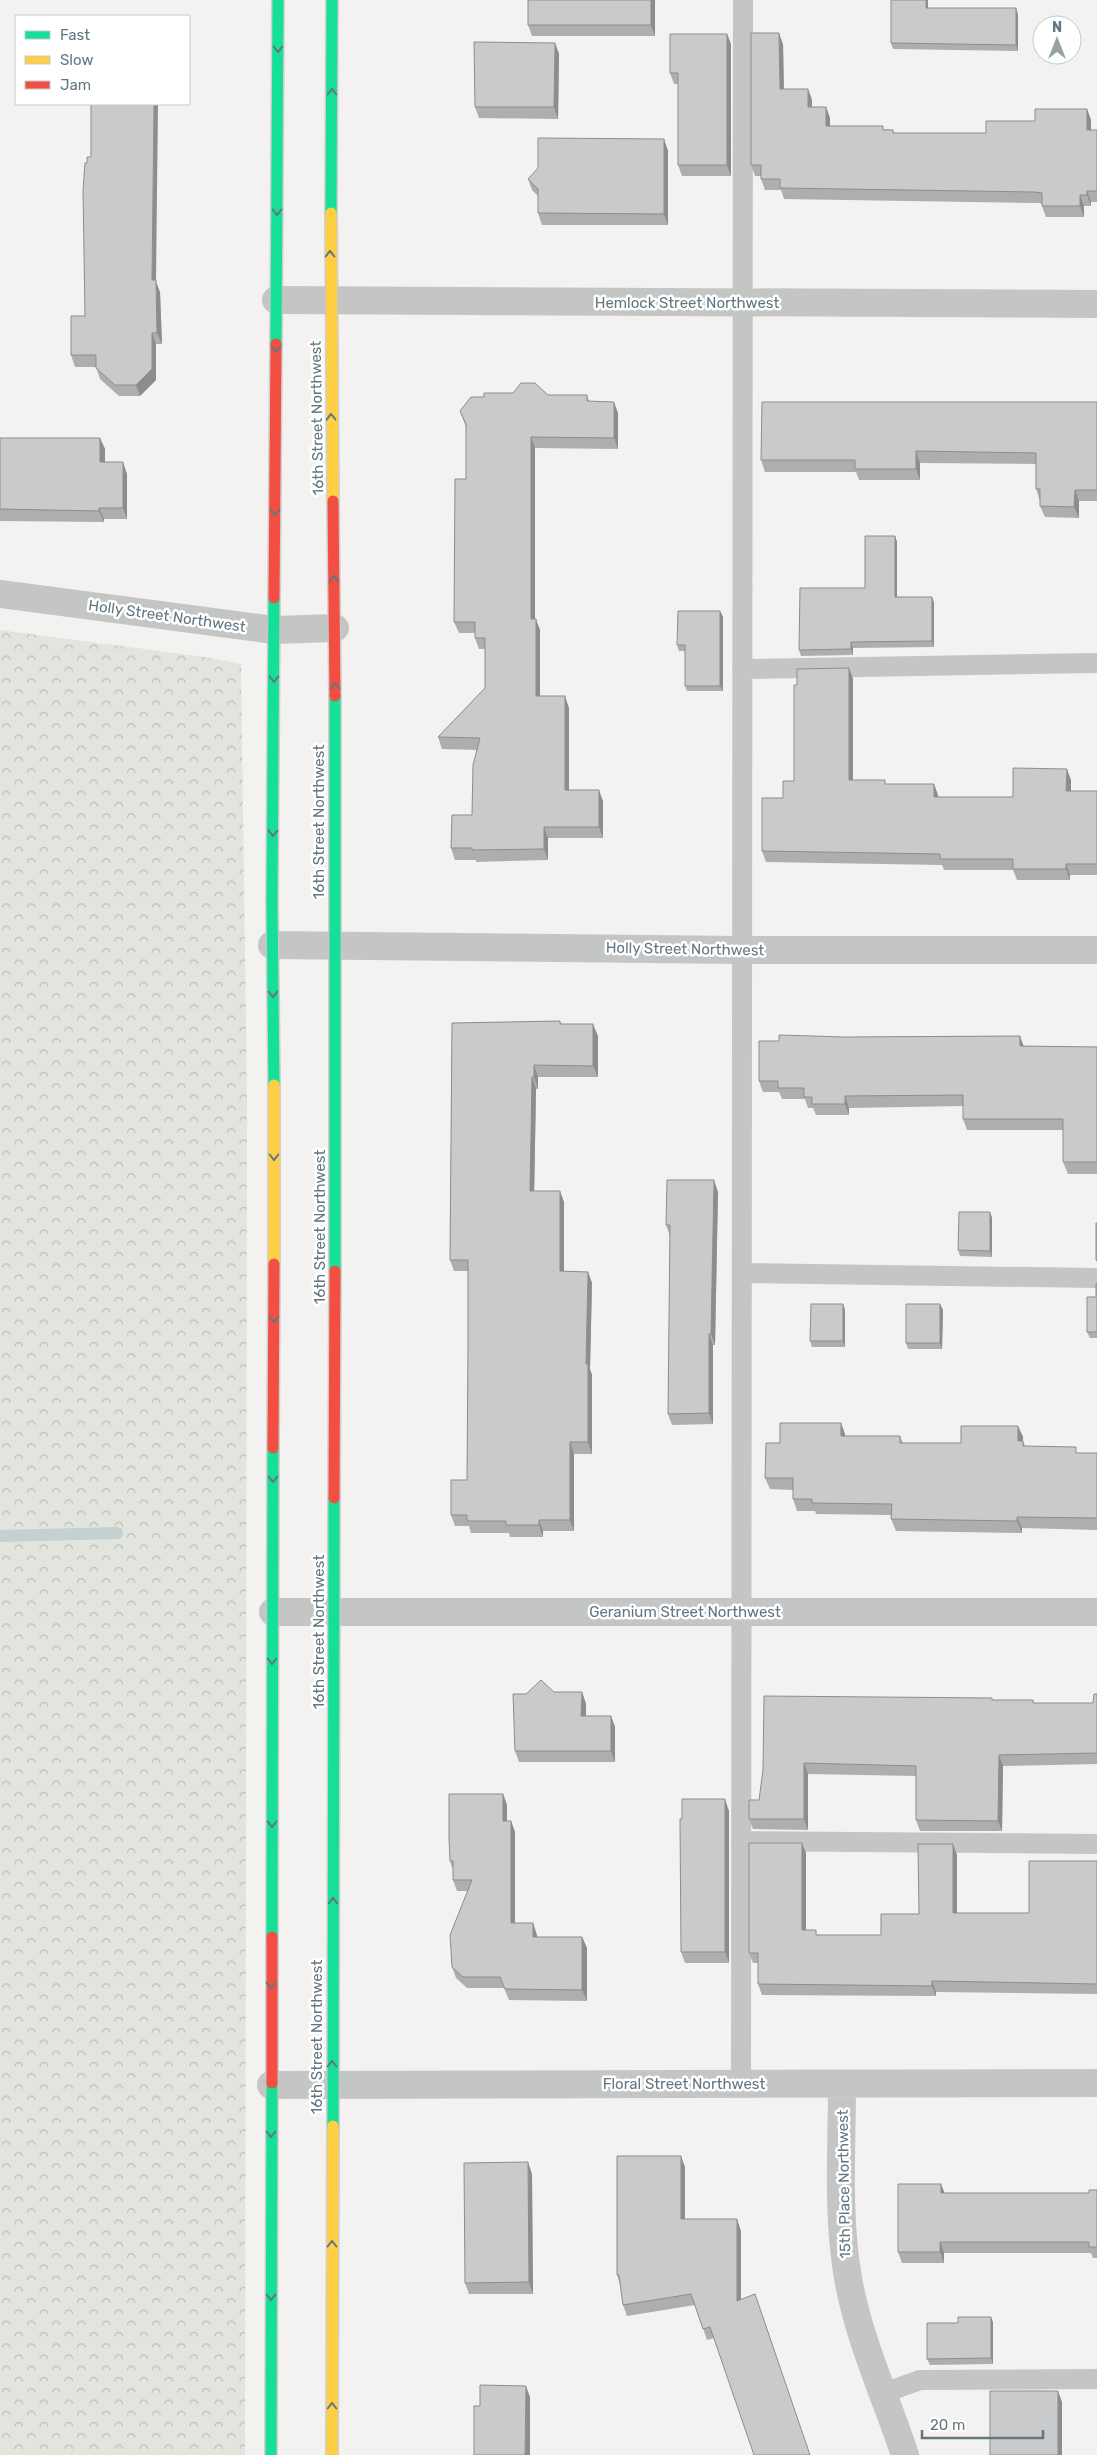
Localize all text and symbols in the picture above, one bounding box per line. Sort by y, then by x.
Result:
legend [15,15,190,105]
north arrow [1032,15,1082,65]
text: N [1052,19,1062,36]
text: Fast [60,26,90,44]
one-way arrow [273,45,283,53]
text: Slow [60,51,93,69]
text: Jam [60,76,91,94]
one-way arrow [327,87,337,95]
one-way arrow [272,209,282,217]
one-way arrow [325,250,335,258]
street label: Hemlock Street Northwest [595,294,779,312]
street label: 16th Street Northwest [307,340,327,495]
one-way arrow [271,346,281,353]
one-way arrow [326,412,337,420]
one-way arrow [270,508,280,516]
one-way arrow [329,575,339,582]
street label: Holly Street Northwest [87,596,247,636]
one-way arrow [269,676,279,683]
one-way arrow [330,682,340,690]
street label: 16th Street Northwest [310,745,328,899]
one-way arrow [268,830,278,838]
street label: Holly Street Northwest [606,939,765,959]
one-way arrow [268,990,278,998]
street label: 16th Street Northwest [311,1150,329,1304]
one-way arrow [269,1153,279,1161]
one-way arrow [269,1316,279,1323]
one-way arrow [268,1476,278,1483]
street label: 16th Street Northwest [310,1555,328,1709]
street label: Geranium Street Northwest [589,1603,781,1621]
one-way arrow [267,1658,277,1665]
one-way arrow [267,1820,277,1828]
one-way arrow [328,1897,338,1905]
street label: 16th Street Northwest [308,1960,326,2114]
one-way arrow [266,1982,276,1990]
one-way arrow [327,2060,337,2068]
street label: Floral Street Northwest [603,2075,765,2093]
street label: 15th Place Northwest [834,2109,854,2259]
one-way arrow [266,2130,276,2138]
one-way arrow [327,2240,337,2248]
one-way arrow [266,2293,276,2301]
one-way arrow [327,2402,337,2410]
scale bar [922,2408,1043,2440]
text: 20 m [930,2416,965,2434]

